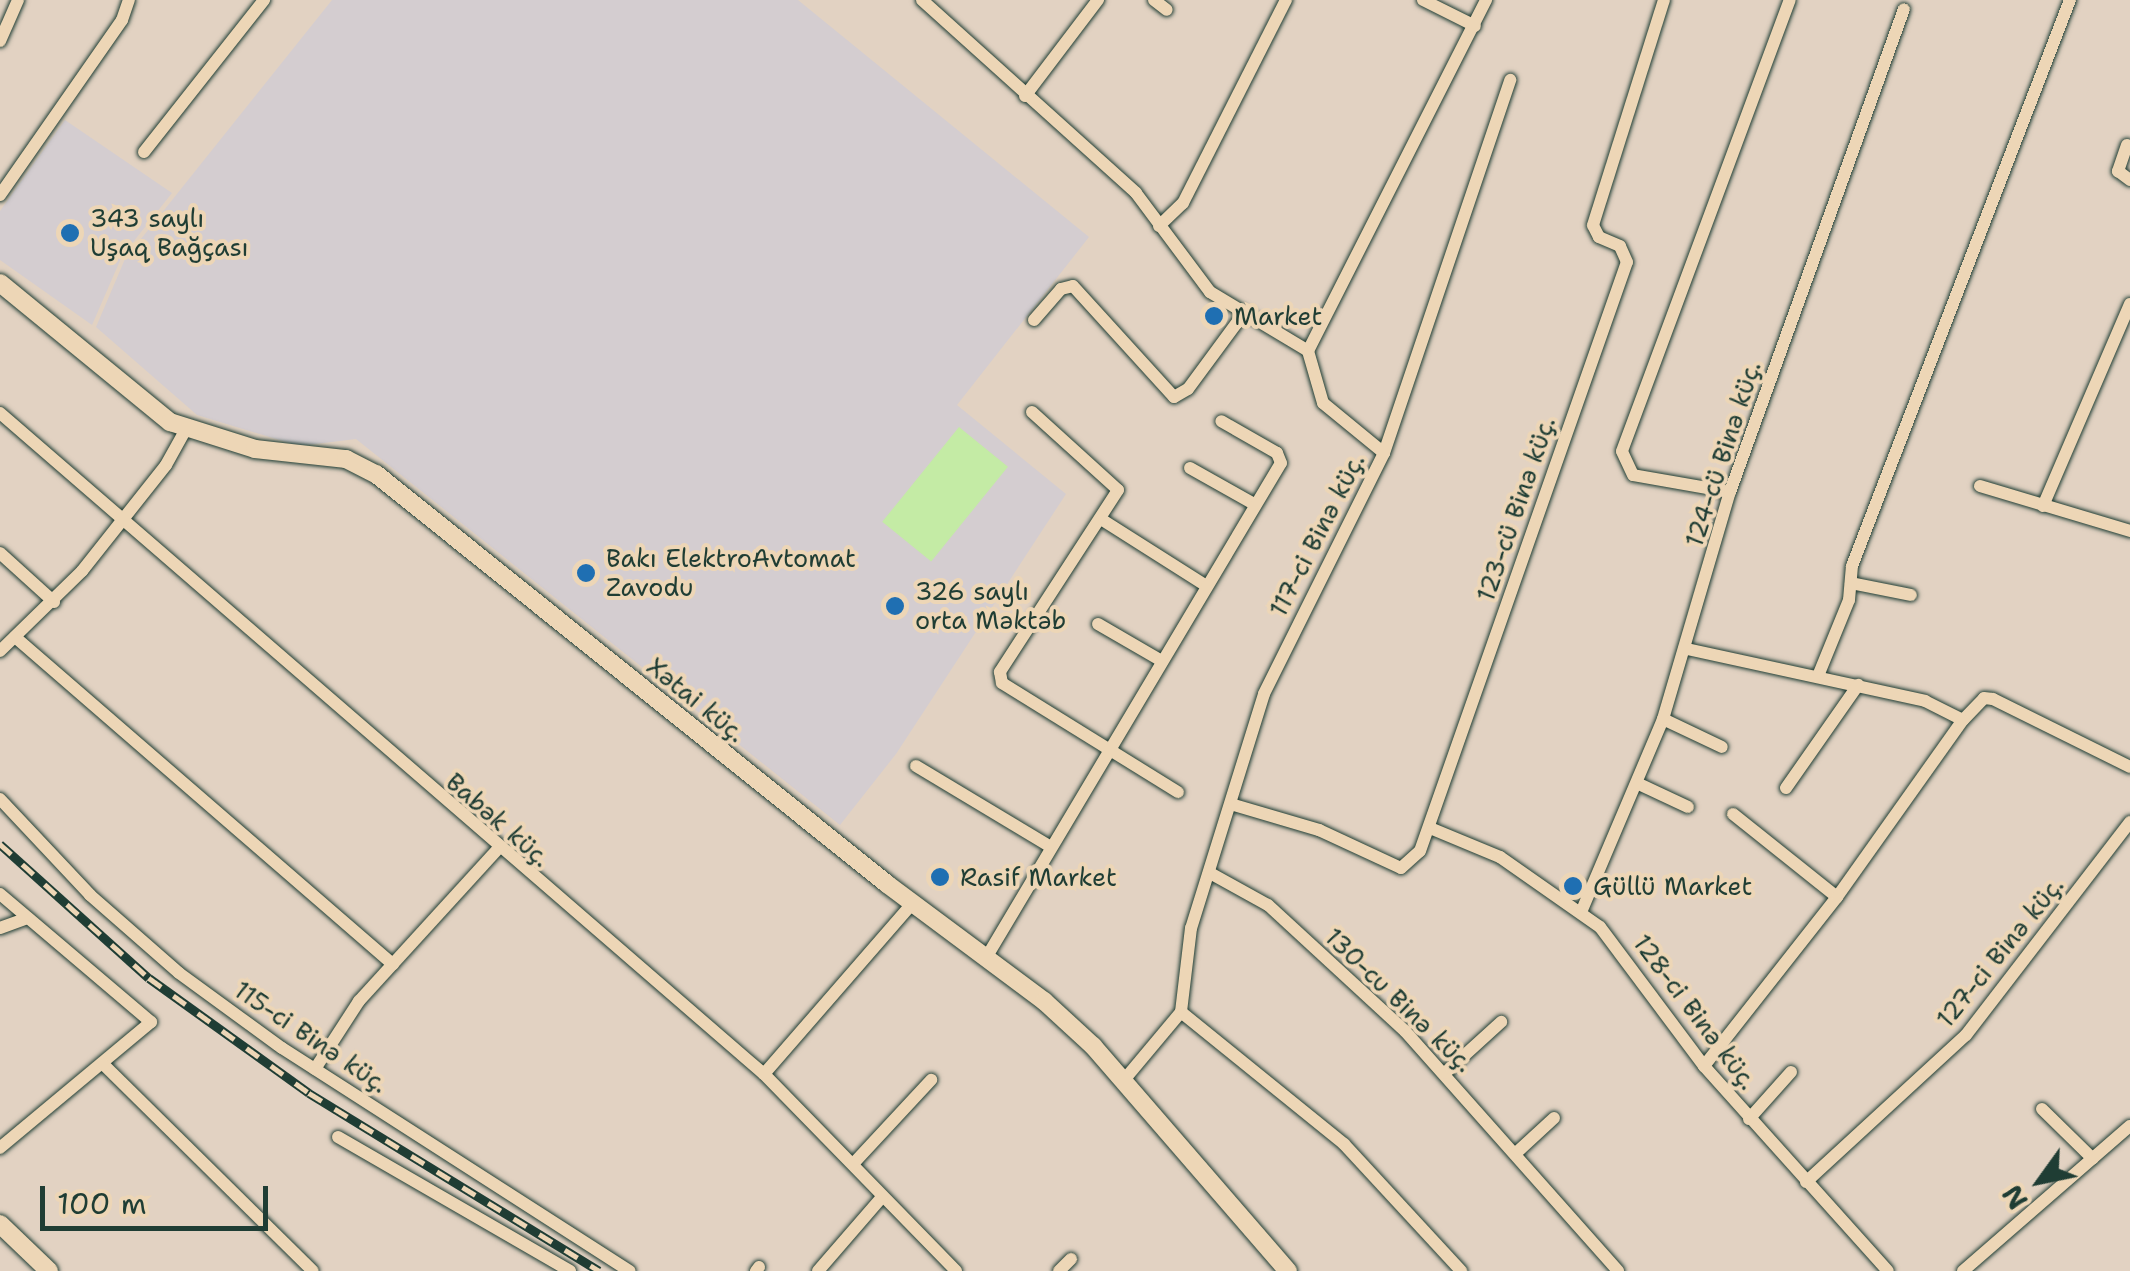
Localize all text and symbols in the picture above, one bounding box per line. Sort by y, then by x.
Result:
place label: 343 saylı Uşaq Bağçası [90,204,248,263]
marker: 343 saylı Uşaq Bağçası [59,222,81,244]
place label: Market [1234,301,1322,331]
marker: Market [1203,305,1225,327]
street label: 124-cü Binə küç. [1679,357,1767,551]
street label: 123-cü Binə küç. [1470,413,1562,605]
street label: 117-ci Binə küç. [1263,448,1371,622]
place label: Bakı ElektroAvtomat Zavodu [606,544,856,603]
marker: Bakı ElektroAvtomat Zavodu [575,562,597,584]
place label: 326 saylı orta Məktəb [915,577,1066,636]
marker: 326 saylı orta Məktəb [884,595,906,617]
street label: Xətai küç. [641,651,751,749]
street label: Babək küç. [440,767,556,873]
place label: Rasif Market [960,862,1117,892]
marker: Rasif Market [929,866,951,888]
place label: Güllü Market [1593,871,1752,901]
street label: 127-ci Binə küç. [1930,871,2070,1033]
marker: Güllü Market [1562,875,1584,897]
street label: 130-cu Binə küç. [1319,922,1479,1078]
street label: 128-ci Binə küç. [1627,928,1763,1096]
street label: 115-ci Binə küç. [229,975,393,1099]
north arrow [1990,1131,2090,1231]
scale bar [45,1166,272,1228]
text: N [1993,1178,2037,1217]
text: 100 m [57,1183,147,1224]

